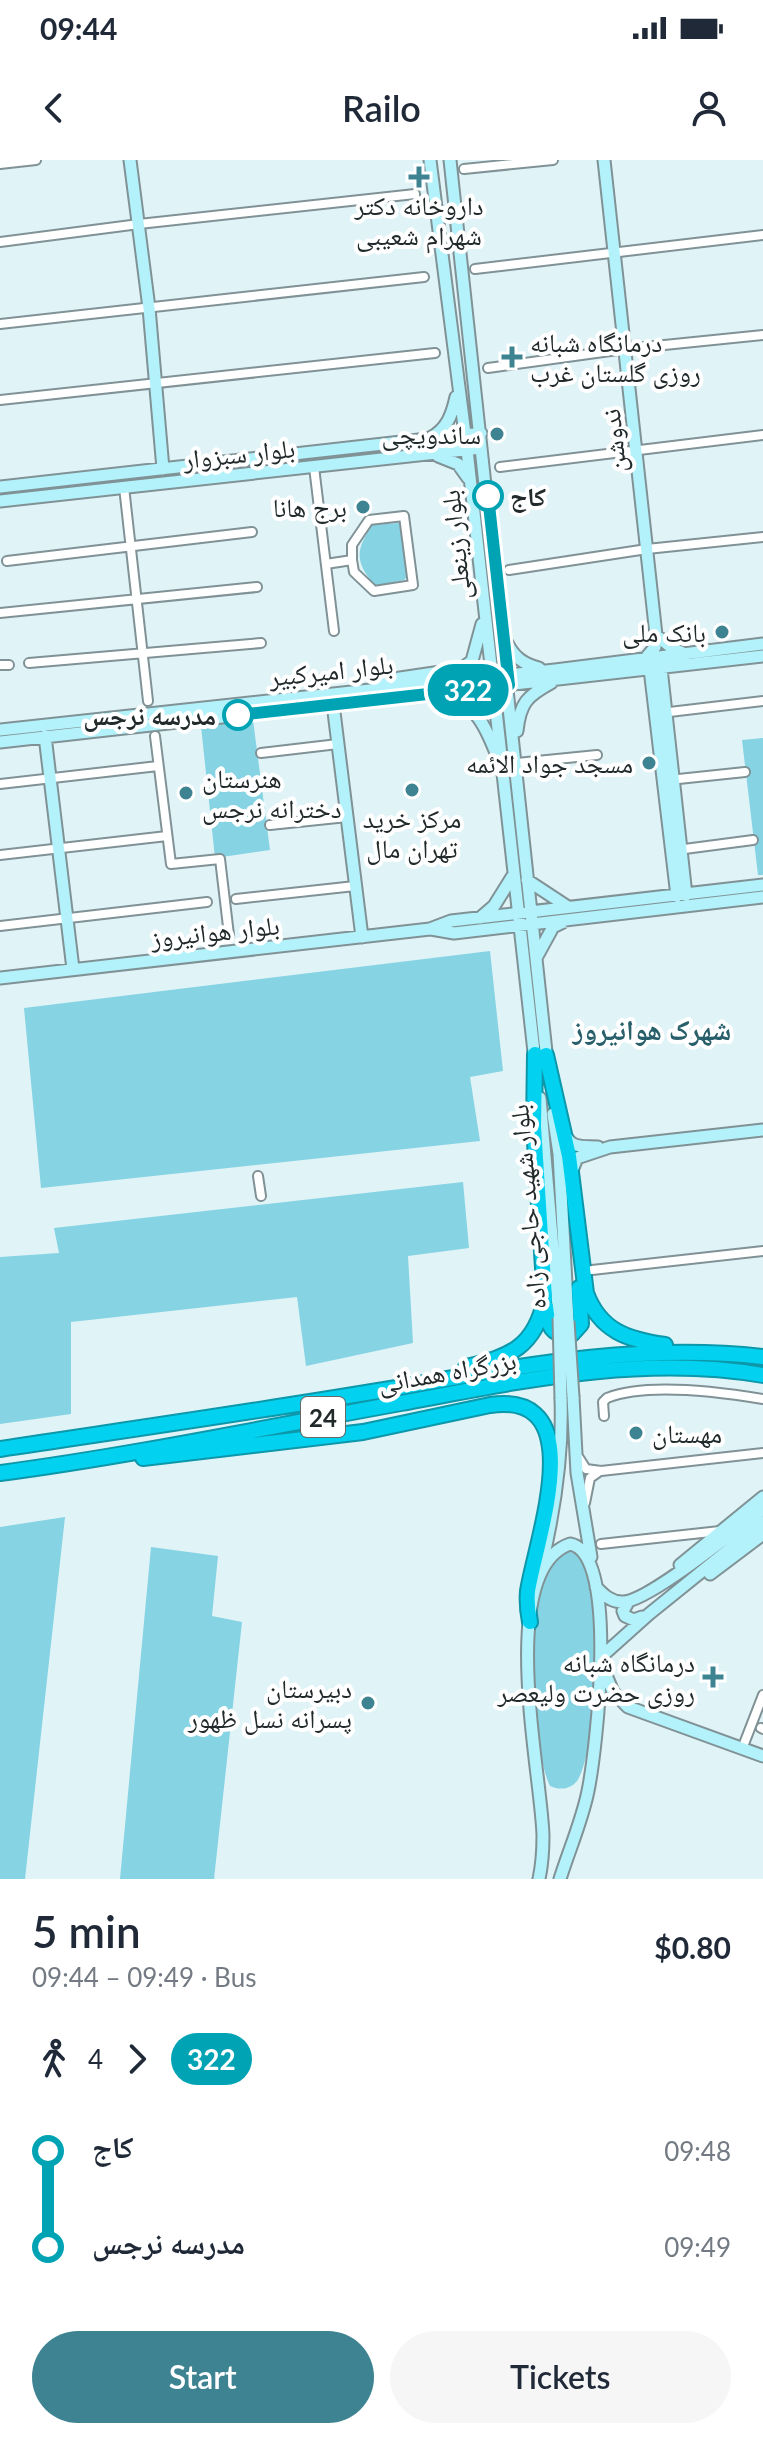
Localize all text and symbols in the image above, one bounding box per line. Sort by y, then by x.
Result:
text: 09:44 [40,10,117,46]
icon: back [32,86,76,130]
text: Railo [342,86,421,130]
icon: person [687,86,731,130]
marker: داروخانه دکتر شهرام شعیبی [410,168,428,186]
place label: داروخانه دکتر شهرام شعیبی [353,189,484,254]
place label: درمانگاه شبانه روزی گلستان غرب [530,326,701,389]
marker: درمانگاه شبانه روزی گلستان غرب [501,346,523,368]
street label: ندوشن [594,407,633,474]
place label: ساندویچی [382,418,481,451]
marker: ساندویچی [488,425,506,443]
street label: بلوار سبزوار [181,431,296,475]
place label: کاج [510,480,547,513]
marker: کاج [473,481,503,511]
street label: بلوار زینعلی [433,488,478,601]
place label: برج هانا [273,491,347,524]
marker: برج هانا [354,498,372,516]
place label: بانک ملی [622,616,706,649]
marker: بانک ملی [713,623,731,641]
street label: بلوار امیرکبیر [266,648,395,693]
line badge: 322 [422,664,514,716]
text: 322 [444,673,492,707]
place label: مدرسه نرجس [83,699,216,732]
marker: مدرسه نرجس [223,700,253,730]
place label: مسجد جواد الائمه [466,747,633,779]
marker: مسجد جواد الائمه [640,754,658,772]
place label: هنرستان دخترانه نرجس [202,762,342,825]
marker: مرکز خرید تهران مال [403,781,421,799]
marker: هنرستان دخترانه نرجس [177,784,195,802]
place label: مرکز خرید تهران مال [363,802,461,865]
street label: بلوار هوانیروز [148,908,281,954]
district label: شهرک هوانیروز [572,1012,731,1047]
street label: بلوار شهید حاجی زاده [502,1103,553,1311]
street label: بزرگراه همدانی [375,1343,519,1400]
road number: 24 [301,1397,345,1437]
place label: مهستان [652,1417,722,1450]
marker: مهستان [627,1424,645,1442]
place label: درمانگاه شبانه روزی حضرت ولیعصر [497,1646,695,1709]
marker: درمانگاه شبانه روزی حضرت ولیعصر [702,1666,724,1688]
place label: دبیرستان پسرانه نسل ظهور [187,1672,352,1735]
marker: دبیرستان پسرانه نسل ظهور [359,1694,377,1712]
text: 5 min [32,1905,141,1957]
text: $0.80 [654,1929,731,1965]
text: 09:44 – 09:49 · Bus [32,1961,256,1993]
icon: walk [32,2037,76,2081]
icon: forward [115,2037,159,2081]
text: 322 [187,2042,236,2076]
text: 4 [88,2043,103,2075]
text: کاج [92,2128,134,2164]
text: 09:48 [664,2135,731,2167]
text: مدرسه نرجس [92,2224,245,2260]
text: 09:49 [664,2231,731,2263]
button: Start [32,2331,374,2423]
button: Tickets [390,2331,731,2423]

